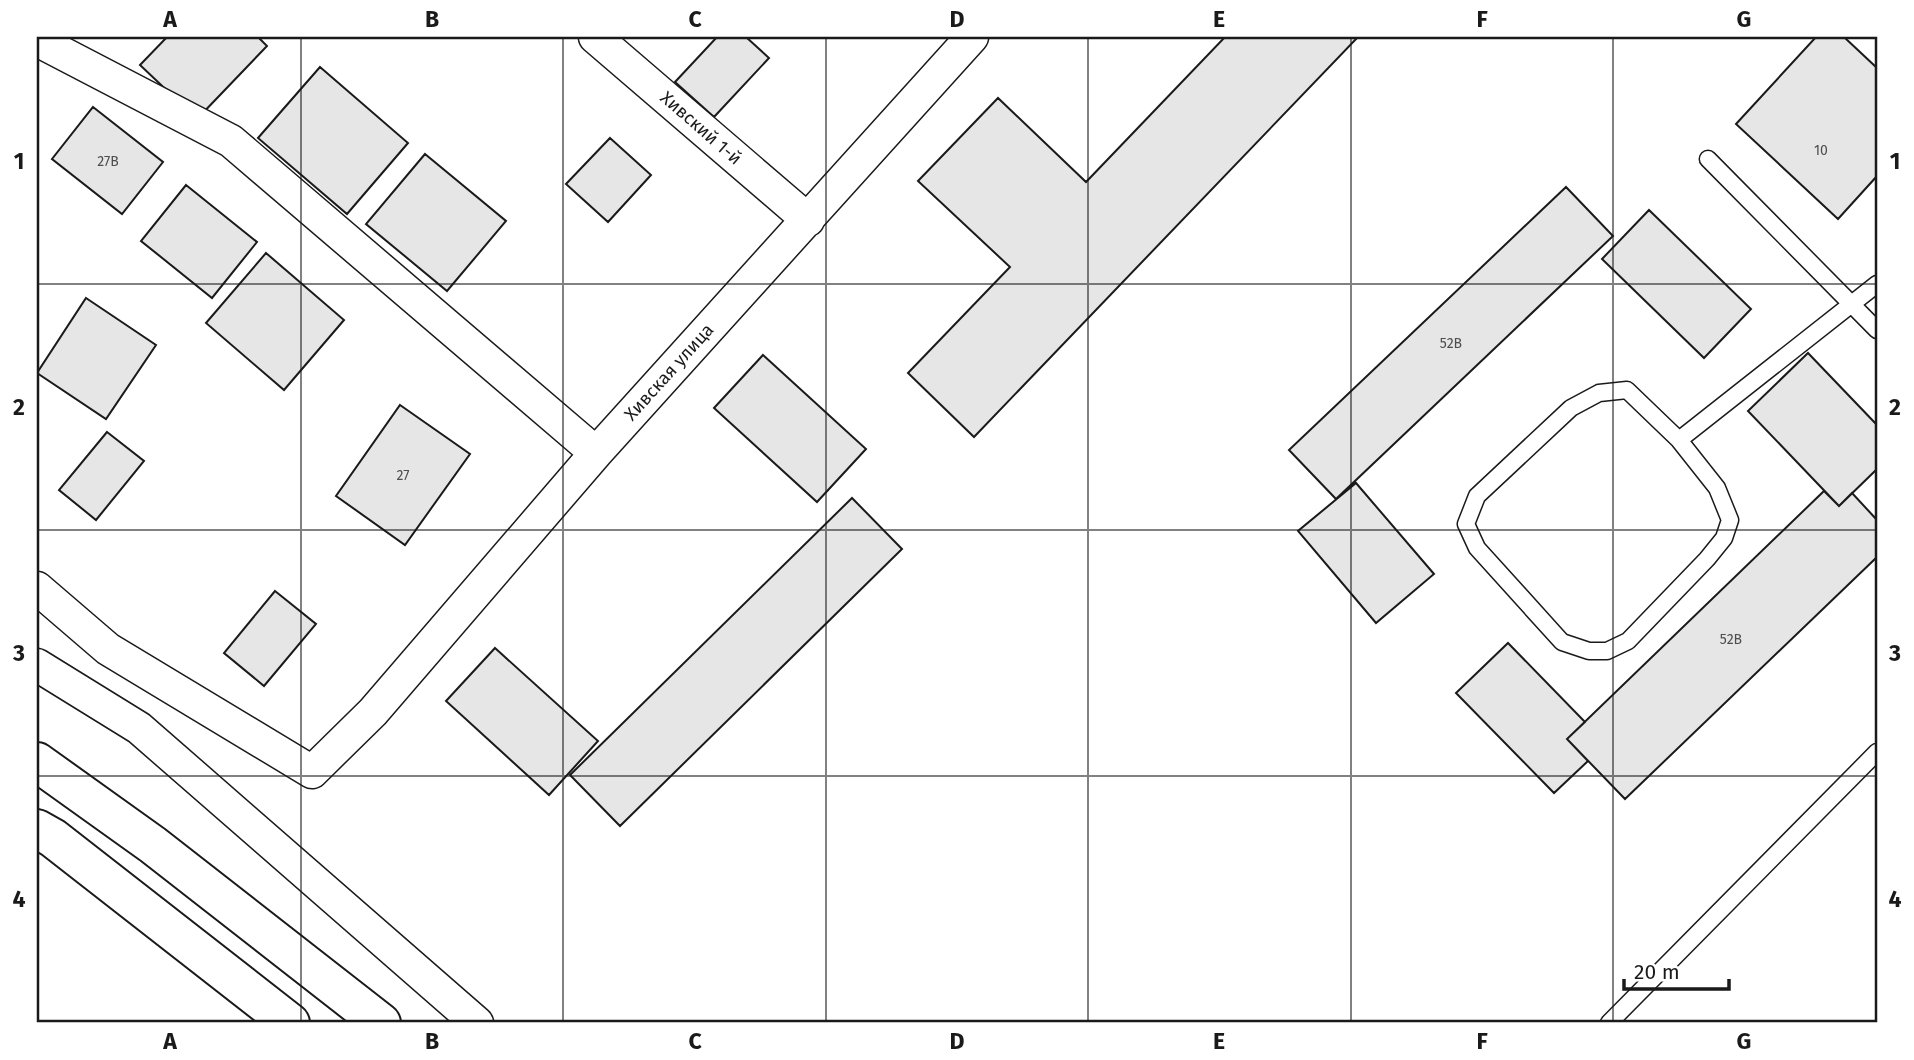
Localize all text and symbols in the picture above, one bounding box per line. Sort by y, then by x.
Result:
text: A [162,5,177,33]
text: B [425,5,439,33]
text: C [688,5,702,33]
text: D [950,5,965,33]
text: E [1213,5,1225,33]
text: F [1476,5,1488,33]
text: G [1737,5,1751,33]
street label: Хивский 1-й [656,87,746,169]
house number: 10 [1814,142,1828,159]
text: 1 [14,147,24,175]
text: 1 [1890,147,1900,175]
house number: 27В [97,153,119,170]
street label: Хивская улица [620,319,718,425]
house number: 52В [1440,335,1462,352]
text: 2 [13,393,25,421]
text: 2 [1889,393,1901,421]
house number: 27 [396,467,410,484]
house number: 52В [1720,631,1742,648]
text: 3 [12,639,25,667]
text: 3 [1888,639,1901,667]
text: 4 [13,885,26,913]
text: 4 [1889,885,1902,913]
scale bar [1624,948,1728,992]
text: 20 m [1634,959,1680,985]
text: A [162,1027,177,1055]
text: B [425,1027,439,1055]
text: C [688,1027,702,1055]
text: D [950,1027,965,1055]
text: E [1213,1027,1225,1055]
text: F [1476,1027,1488,1055]
text: G [1737,1027,1751,1055]

